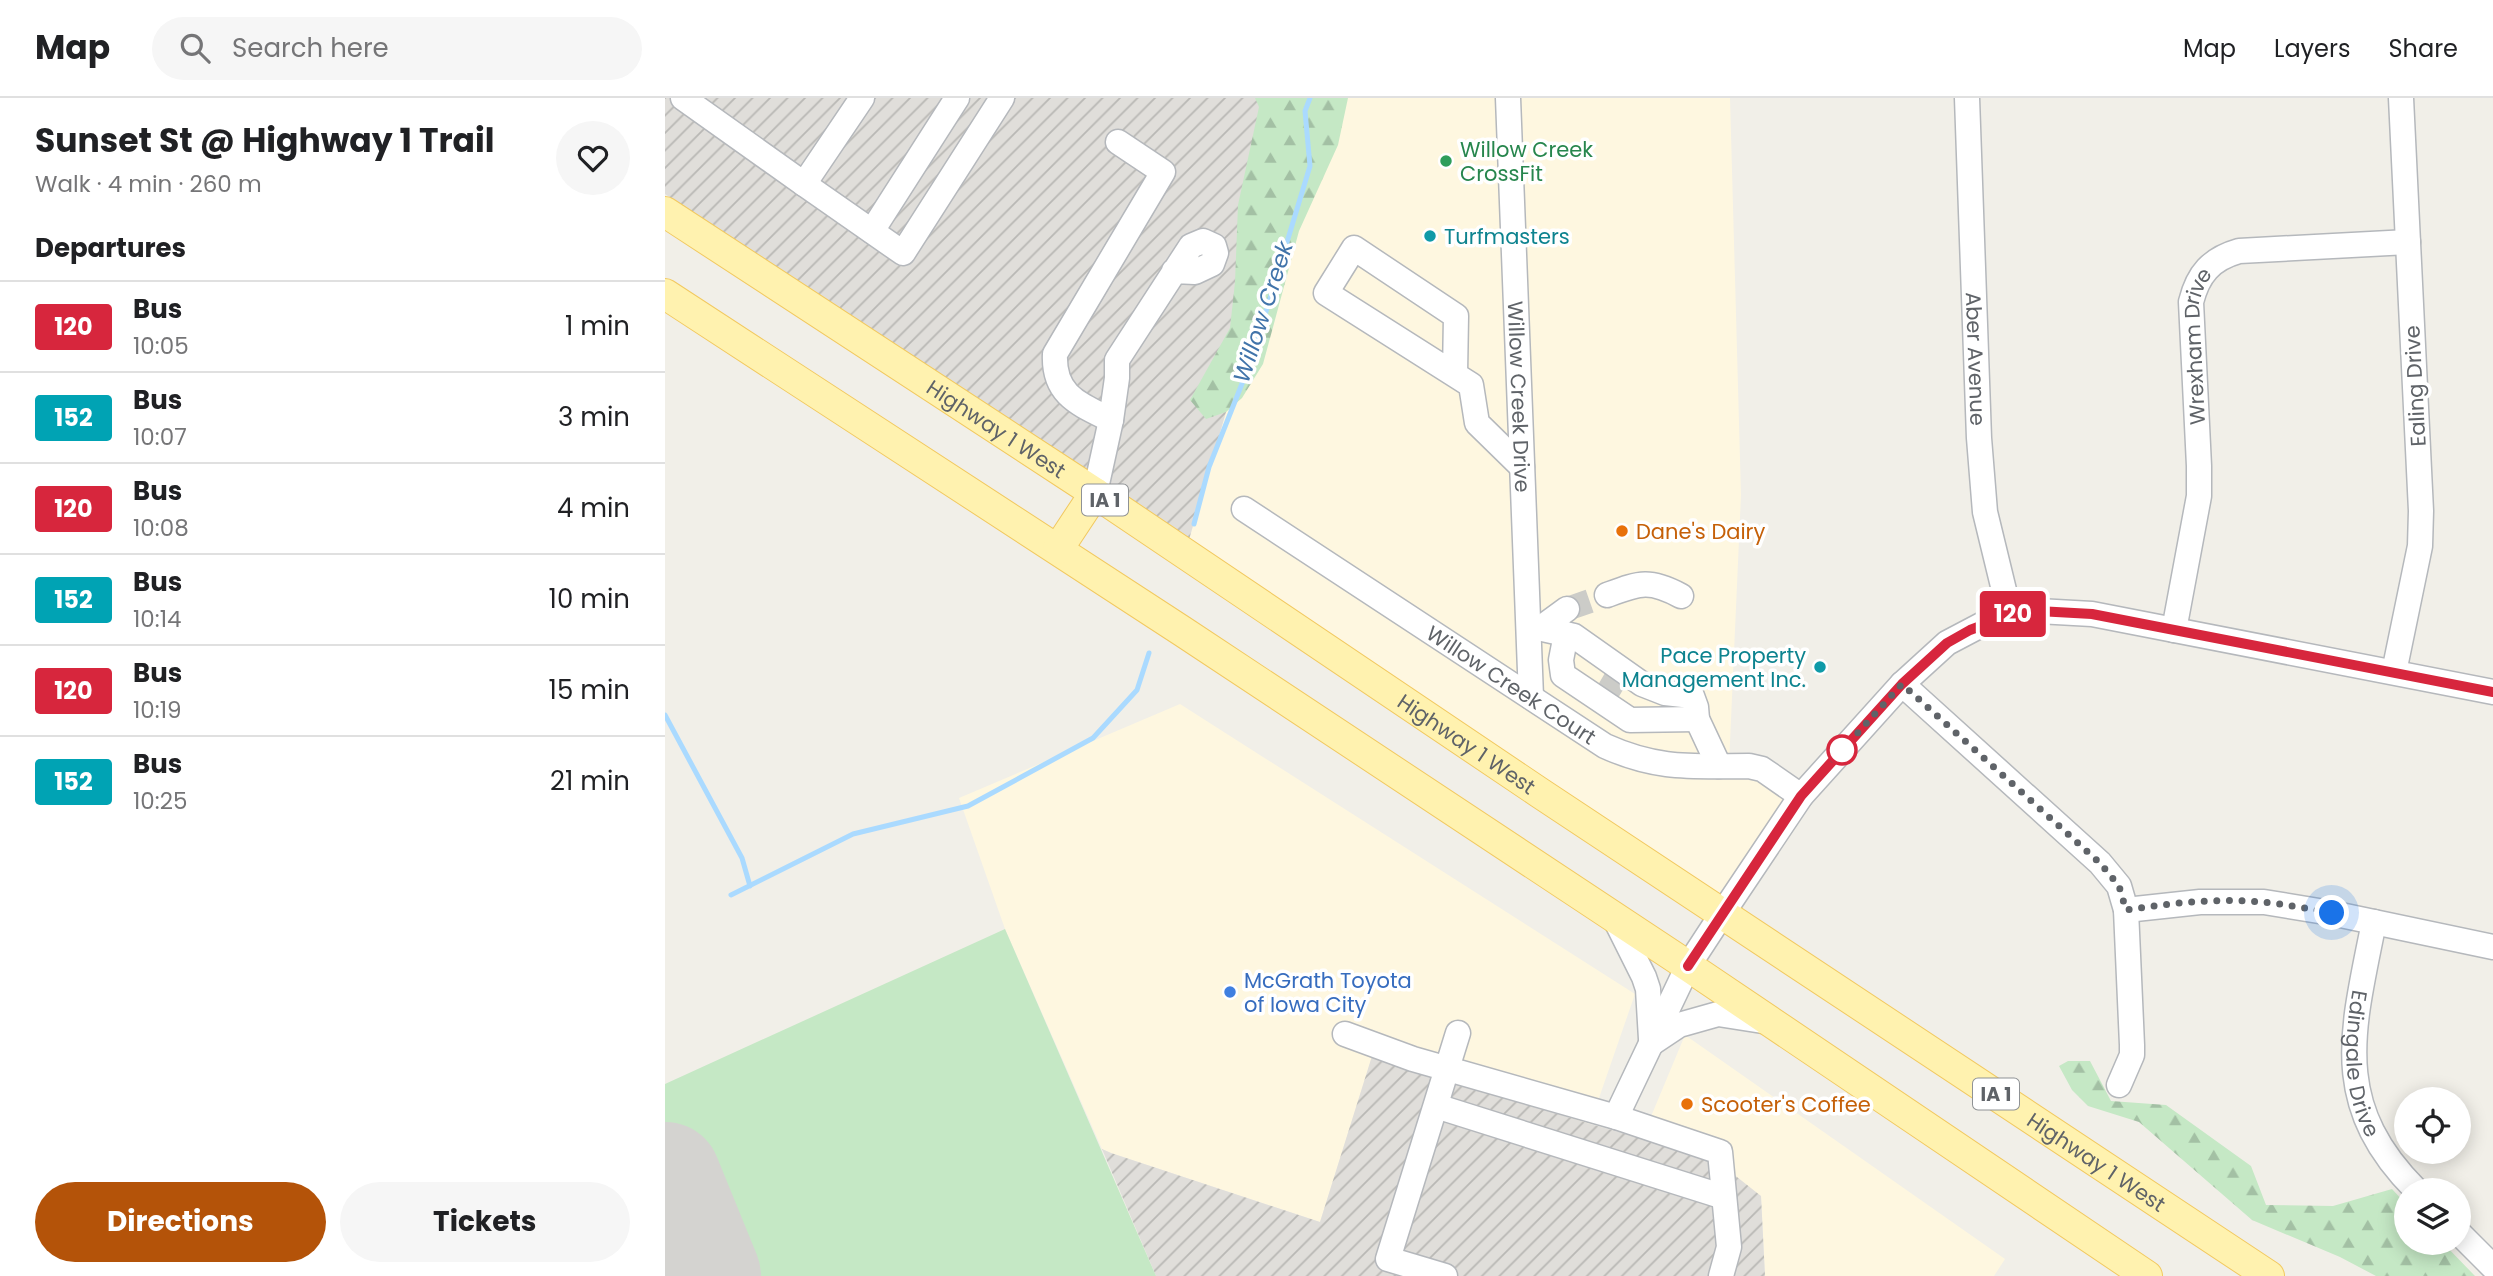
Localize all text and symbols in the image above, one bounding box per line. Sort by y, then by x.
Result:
search box [152,17,642,80]
text: Map [35,24,110,71]
icon: search [176,29,214,67]
text: Search here [232,30,389,66]
text: Map [2183,32,2236,65]
text: Layers [2274,32,2350,65]
text: Share [2388,32,2458,65]
text: Sunset St @ Highway 1 Trail [35,117,495,164]
button: heart [556,121,630,195]
place label: Willow Creek CrossFit [1460,135,1593,188]
marker: Willow Creek CrossFit [1438,153,1454,169]
text: Walk · 4 min · 260 m [35,168,262,200]
place label: Turfmasters [1444,222,1570,251]
marker: Turfmasters [1422,228,1438,244]
text: Departures [35,230,186,266]
water label: Willow Creek [1225,236,1301,387]
street label: Wrexham Drive [2177,261,2218,426]
text: Bus [133,291,182,327]
street label: Aber Avenue [1959,291,1993,426]
street label: Willow Creek Drive [1501,301,1538,493]
text: 1 min [565,308,630,344]
text: 120 [54,310,93,343]
street label: Ealing Drive [2397,325,2433,447]
text: 10:05 [133,330,189,362]
street label: Highway 1 West [921,373,1072,485]
text: Bus [133,382,182,418]
text: 3 min [558,399,630,435]
text: 152 [54,401,93,434]
text: 10:07 [133,421,187,453]
text: Bus [133,473,182,509]
road number: IA 1 [1082,484,1128,516]
text: 4 min [557,490,630,526]
text: 120 [54,492,93,525]
text: 10:08 [133,512,189,544]
place label: Dane's Dairy [1636,517,1765,546]
marker: Dane's Dairy [1614,523,1630,539]
text: Bus [133,564,182,600]
text: 10 min [549,581,630,617]
text: 152 [54,583,93,616]
line badge: 120 [1973,591,2053,637]
text: 120 [1994,597,2032,630]
text: 10:14 [133,603,182,635]
street label: Willow Creek Court [1421,618,1602,751]
place label: Pace Property Management Inc. [1622,641,1806,694]
text: Bus [133,655,182,691]
marker: Pace Property Management Inc. [1812,659,1828,675]
text: 15 min [549,672,630,708]
text: 120 [54,674,93,707]
street label: Highway 1 West [1392,687,1541,801]
text: 10:19 [133,694,182,726]
unlabelled marker [1827,735,1857,765]
text: Bus [133,746,182,782]
text: 21 min [550,763,630,799]
text: 152 [54,765,93,798]
text: 10:25 [133,785,187,817]
your location [2314,895,2349,930]
place label: McGrath Toyota of Iowa City [1244,966,1412,1019]
marker: McGrath Toyota of Iowa City [1222,984,1238,1000]
street label: Edingale Drive [2340,988,2387,1142]
road number: IA 1 [1973,1078,2019,1110]
map controls [2394,1087,2471,1255]
button: locate [2394,1087,2471,1164]
place label: Scooter's Coffee [1701,1090,1871,1119]
marker: Scooter's Coffee [1679,1096,1695,1112]
street label: Highway 1 West [2022,1105,2172,1218]
button: layers [2394,1178,2471,1255]
button: Directions [35,1182,326,1262]
button: Tickets [340,1182,630,1262]

